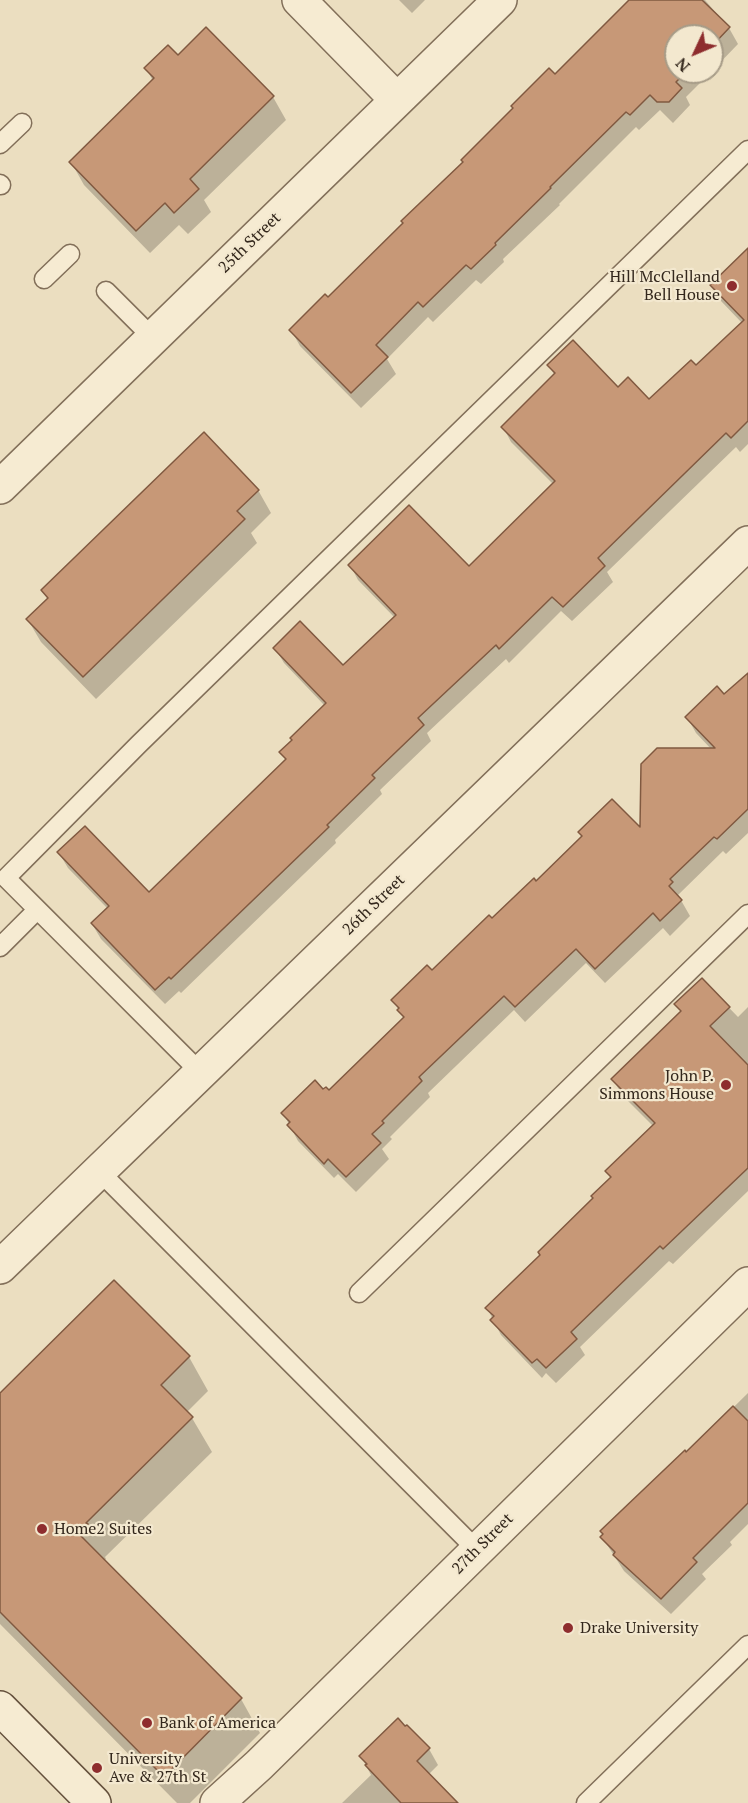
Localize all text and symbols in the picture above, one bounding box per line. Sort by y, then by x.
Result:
north arrow [664,24,724,84]
text: N [670,53,695,77]
street label: 25th Street [215,209,285,277]
place label: Hill McClelland Bell House [609,267,720,305]
marker: Hill McClelland Bell House [725,279,739,293]
street label: 26th Street [339,871,409,939]
place label: John P. Simmons House [599,1066,714,1104]
marker: John P. Simmons House [719,1078,733,1092]
street label: 27th Street [449,1510,517,1578]
place label: Home2 Suites [54,1519,152,1539]
marker: Home2 Suites [35,1522,49,1536]
place label: Drake University [580,1618,698,1638]
marker: Drake University [561,1621,575,1635]
place label: Bank of America [159,1713,276,1733]
marker: Bank of America [140,1716,154,1730]
place label: University Ave & 27th St [109,1749,206,1787]
marker: University Ave & 27th St [90,1761,104,1775]

